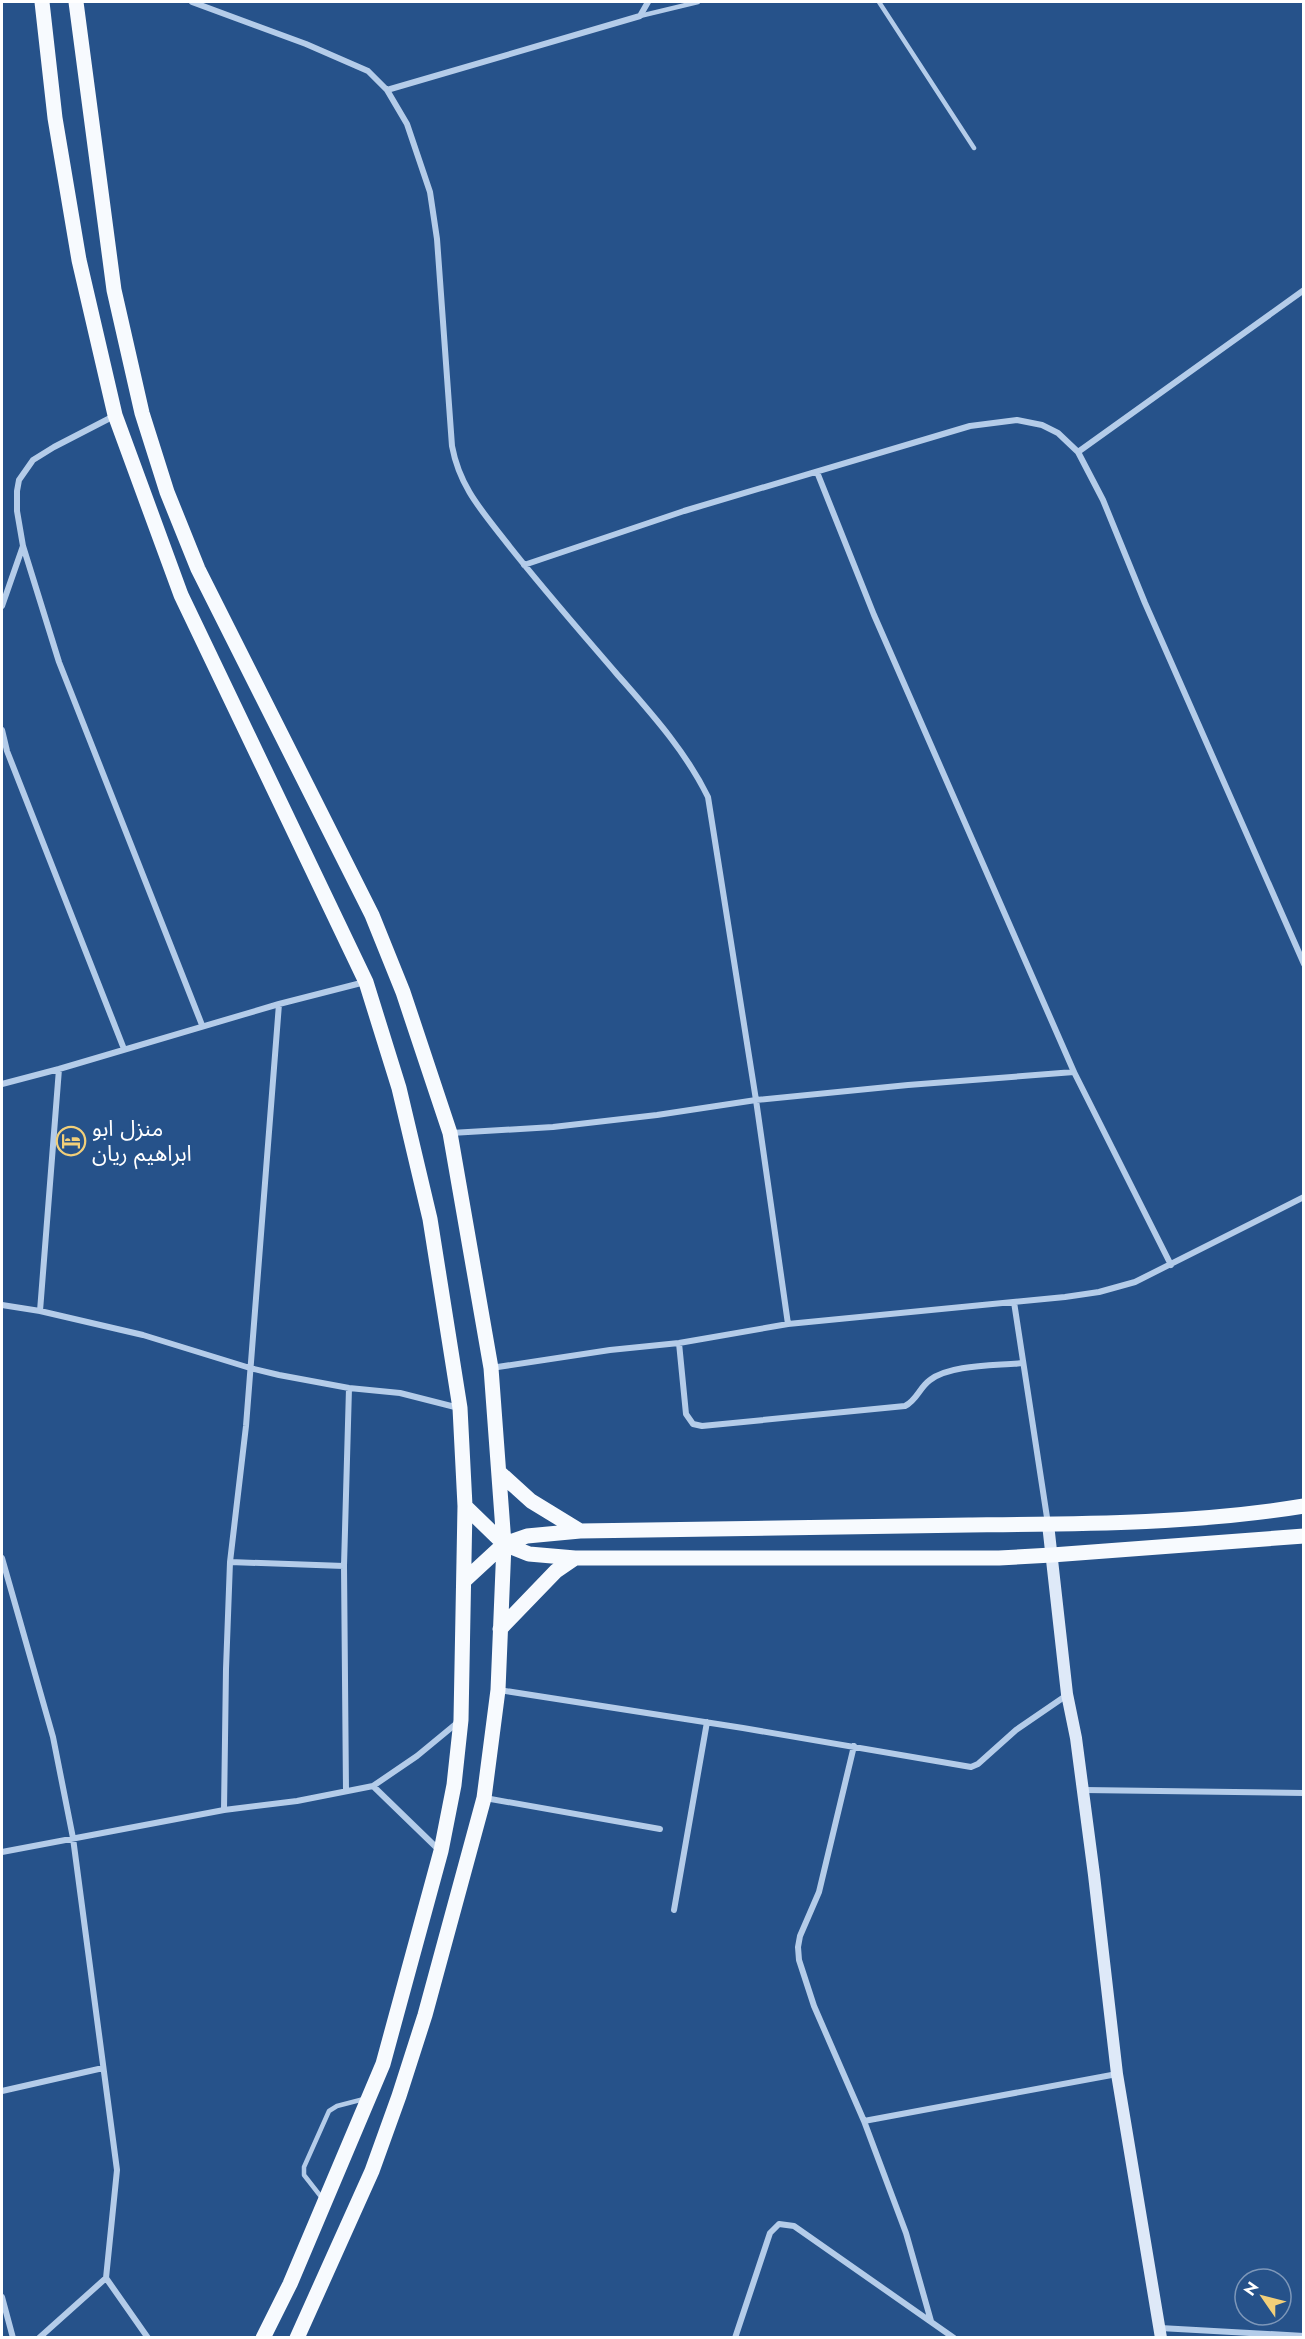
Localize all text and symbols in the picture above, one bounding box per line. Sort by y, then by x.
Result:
place label: منزل ابو ابراهيم ريان [92,1112,192,1170]
hotel icon: منزل ابو ابراهيم ريان [55,1125,87,1157]
north arrow [1233,2267,1293,2327]
text: N [1238,2277,1264,2300]

